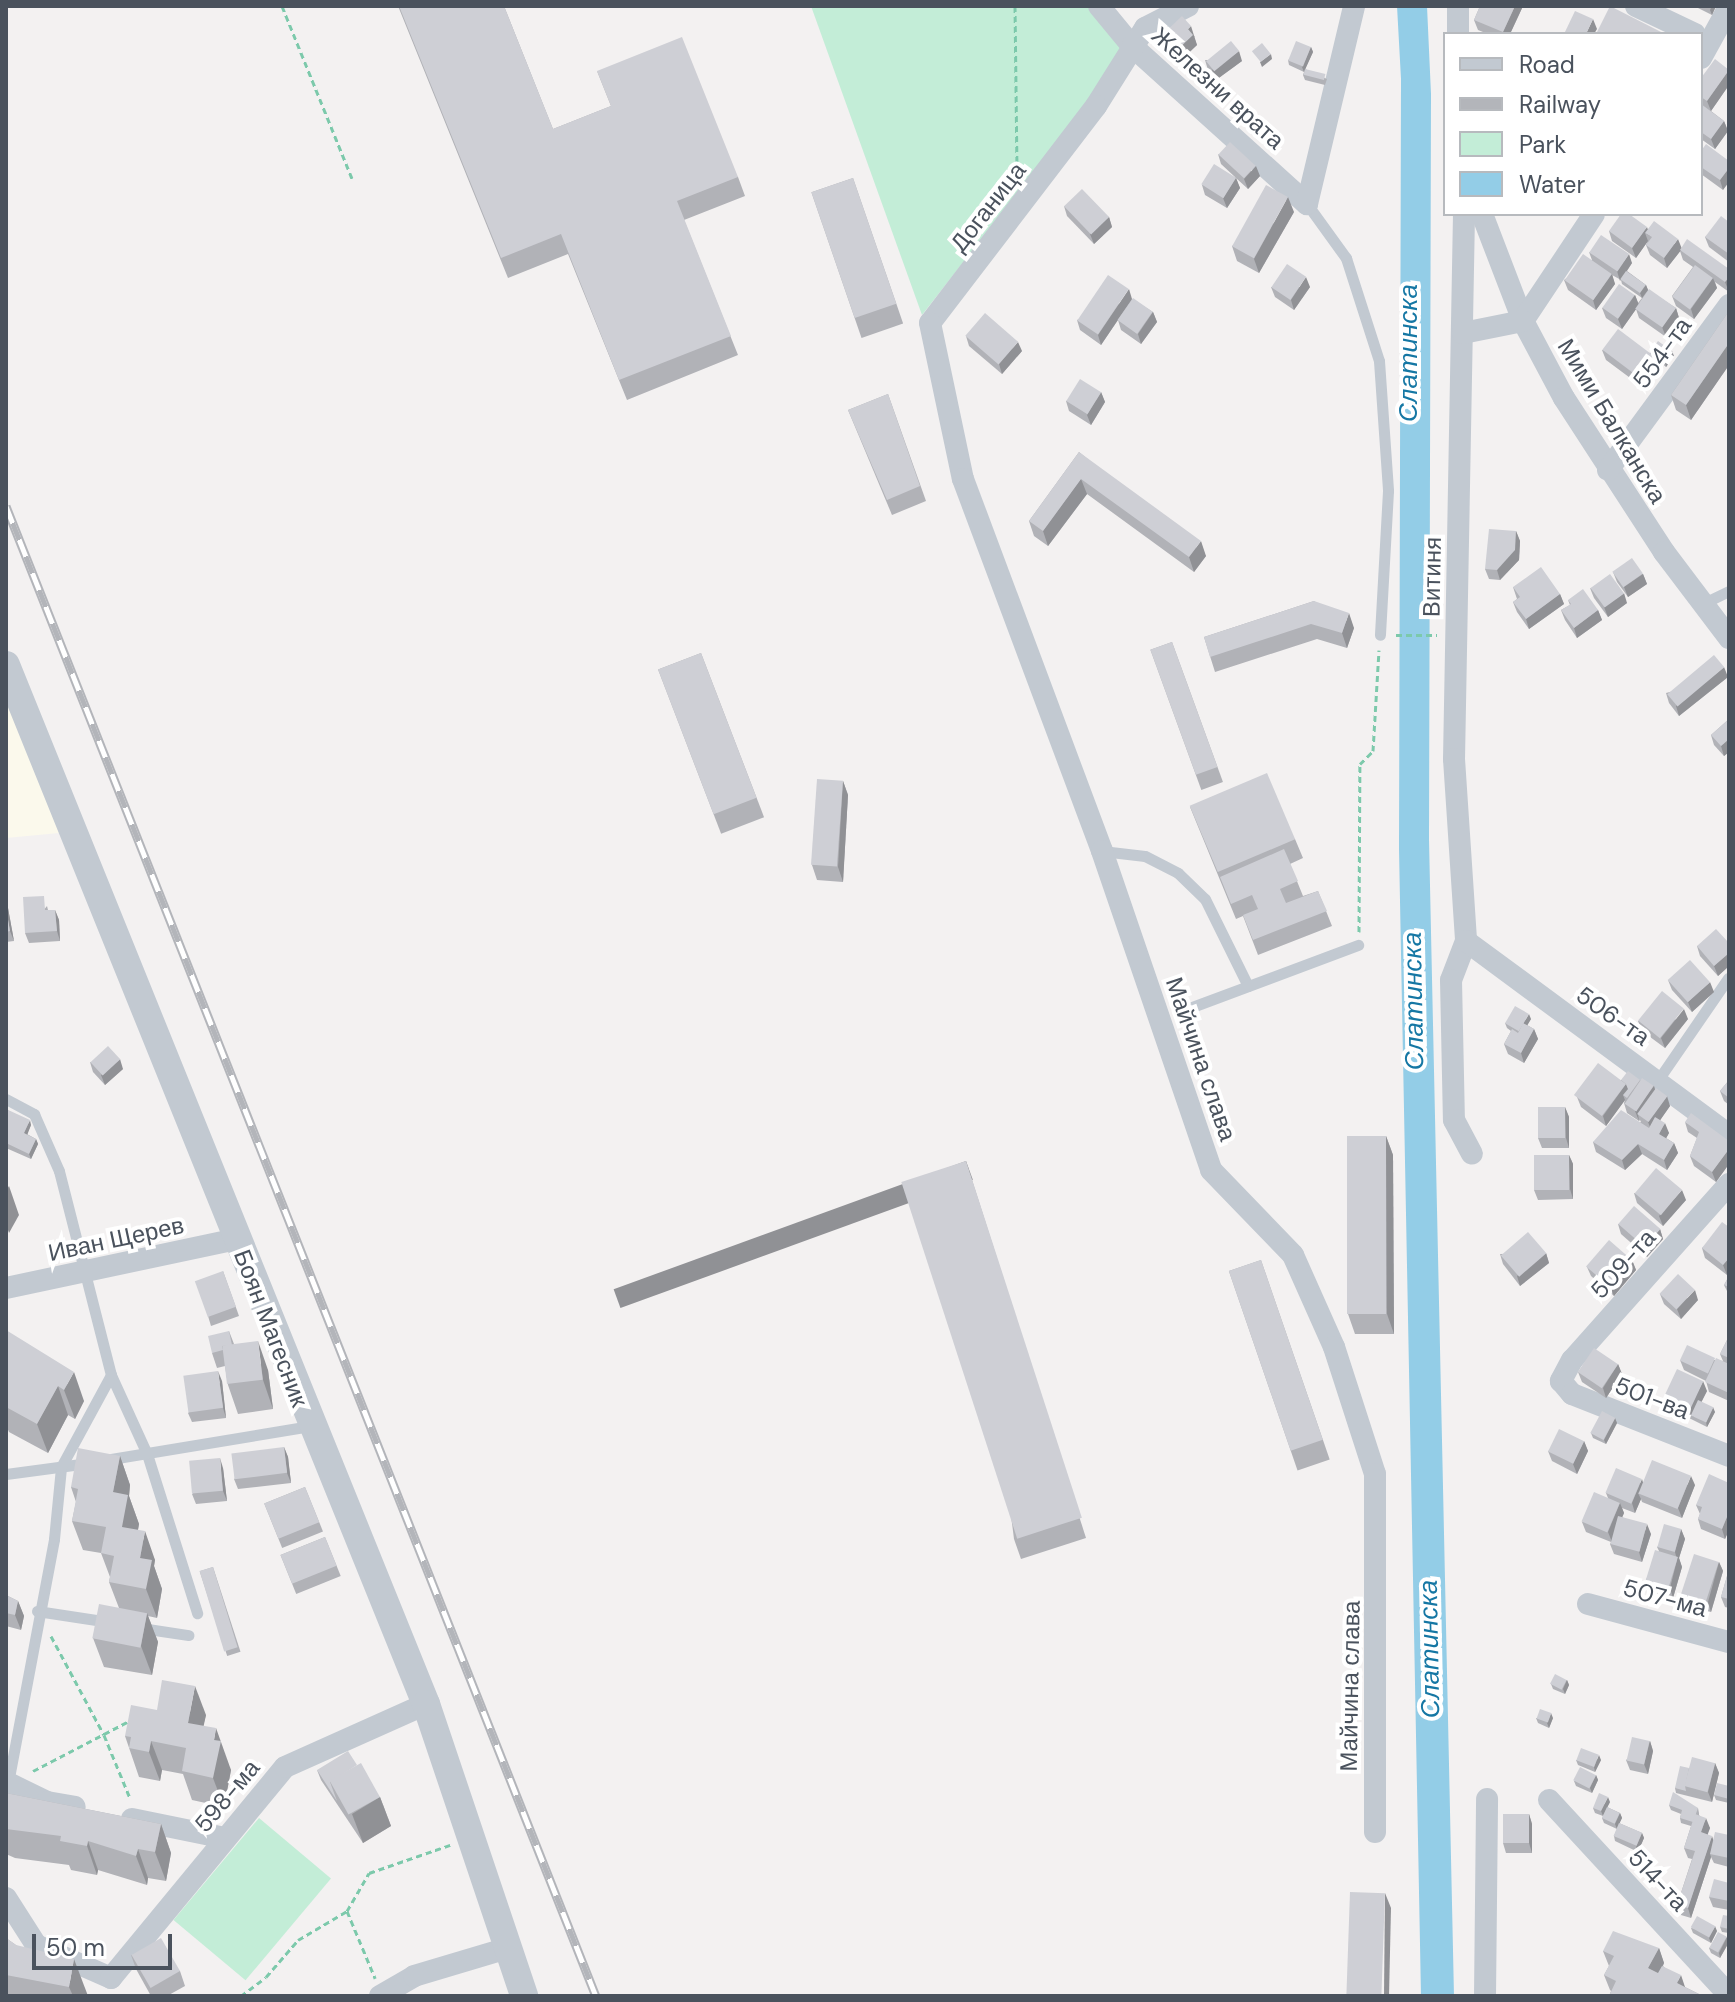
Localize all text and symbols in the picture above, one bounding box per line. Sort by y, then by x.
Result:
street label: Железни врата [1146,21,1290,155]
legend [1443,32,1703,216]
text: Road [1519,49,1575,80]
text: Railway [1519,89,1601,120]
text: Park [1519,129,1566,160]
street label: Доганица [944,157,1032,257]
text: Water [1519,169,1585,200]
water label: Слатинска [1393,284,1425,422]
street label: 554-та [1627,312,1697,394]
street label: Мими Балканска [1552,334,1672,508]
street label: Витиня [1417,537,1447,617]
water label: Слатинска [1397,932,1431,1070]
street label: Майчина слава [1160,973,1242,1145]
street label: 506-та [1571,980,1655,1052]
street label: Иван Щерев [46,1211,186,1267]
street label: 509-та [1584,1223,1662,1305]
street label: Боян Магесник [228,1245,314,1411]
street label: 501-ва [1611,1371,1693,1425]
street label: 507-ма [1620,1573,1710,1623]
water label: Слатинска [1413,1580,1447,1718]
street label: Майчина слава [1334,1600,1366,1772]
street label: 598-ма [188,1754,266,1838]
street label: 514-та [1622,1843,1694,1917]
scale bar [36,1918,176,1968]
text: 50 m [46,1932,105,1963]

